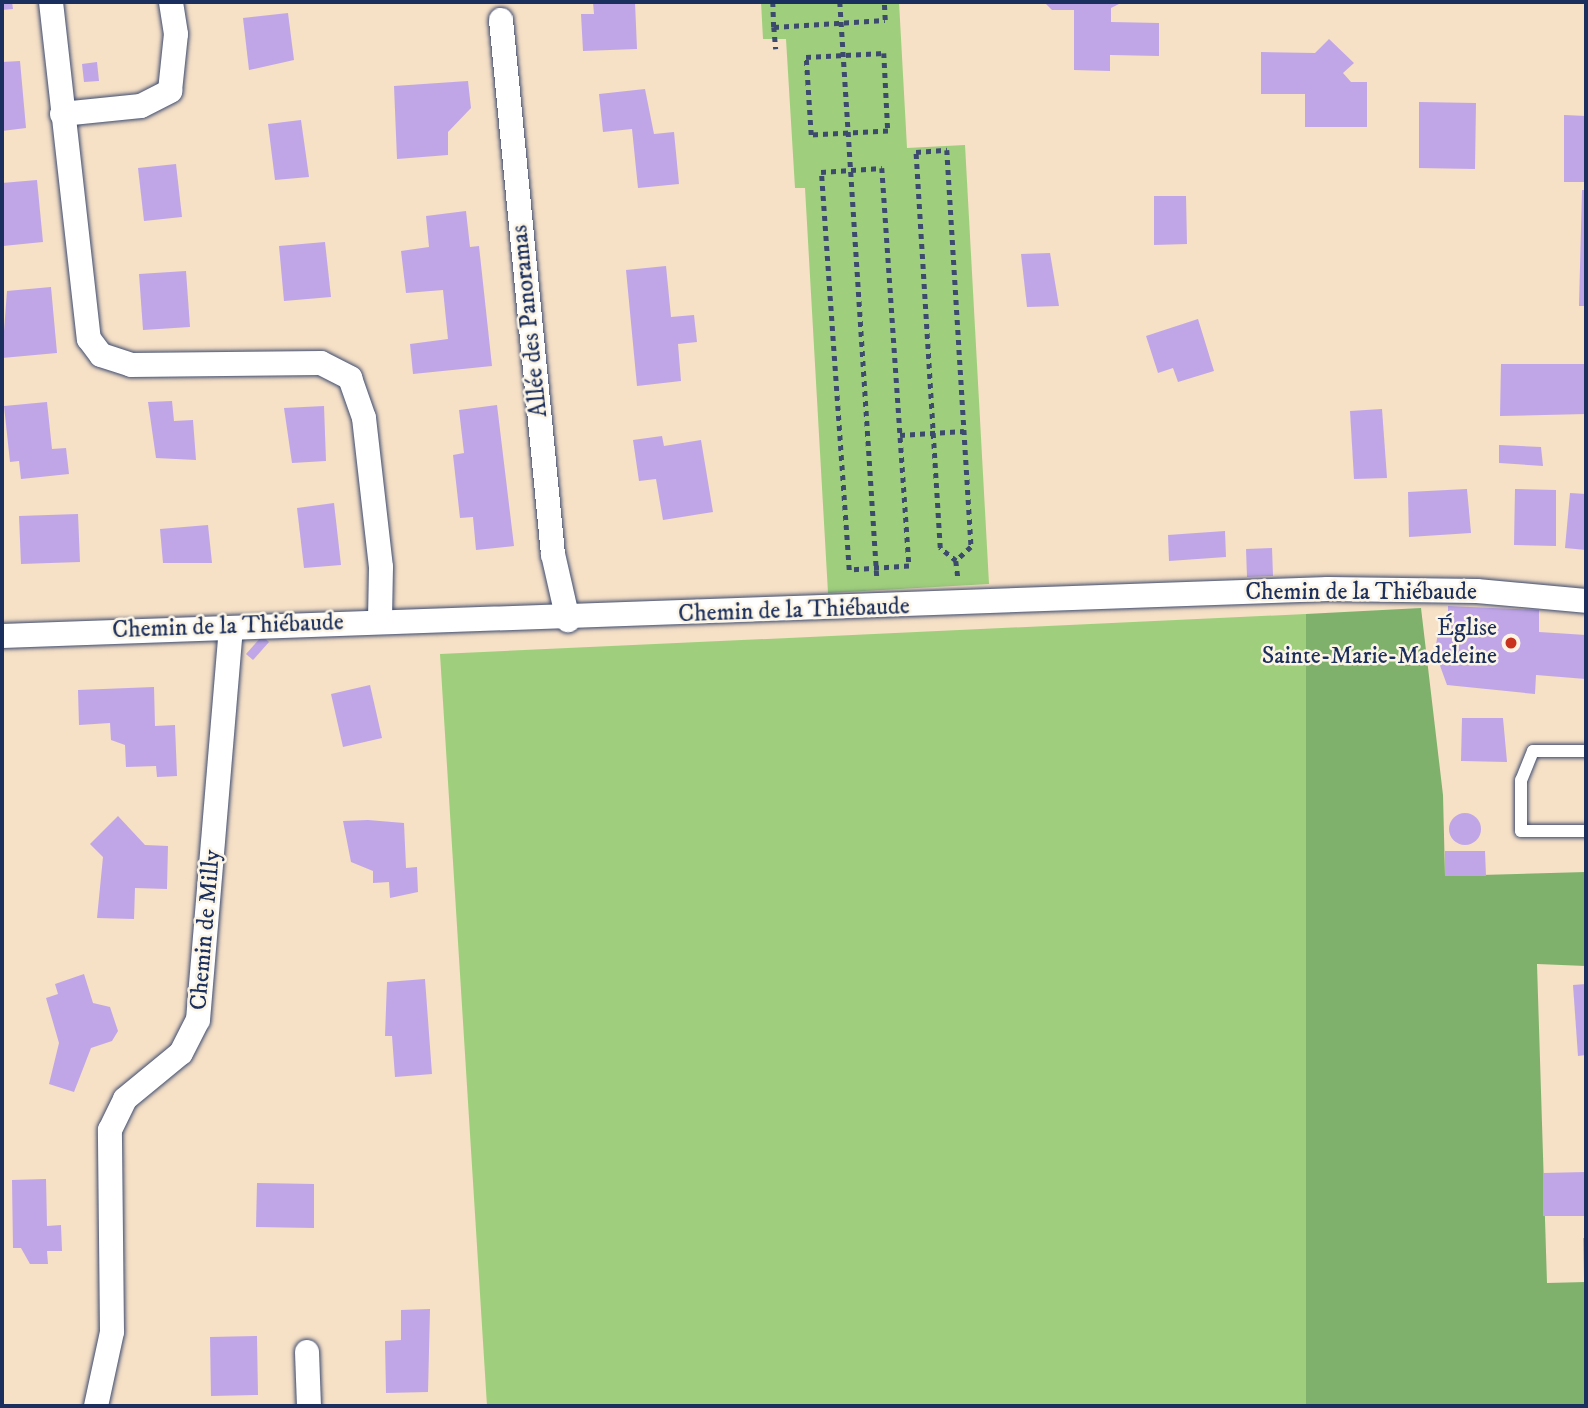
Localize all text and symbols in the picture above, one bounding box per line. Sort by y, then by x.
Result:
street label: Allée des Panoramas [506,223,554,419]
street label: Chemin de la Thiébaude [1245,579,1477,607]
street label: Chemin de la Thiébaude [678,593,910,629]
street label: Chemin de la Thiébaude [112,609,344,645]
place label: Église Sainte-Marie-Madeleine [1262,615,1497,671]
marker: Église Sainte-Marie-Madeleine [1503,635,1519,651]
street label: Chemin de Milly [185,849,227,1011]

